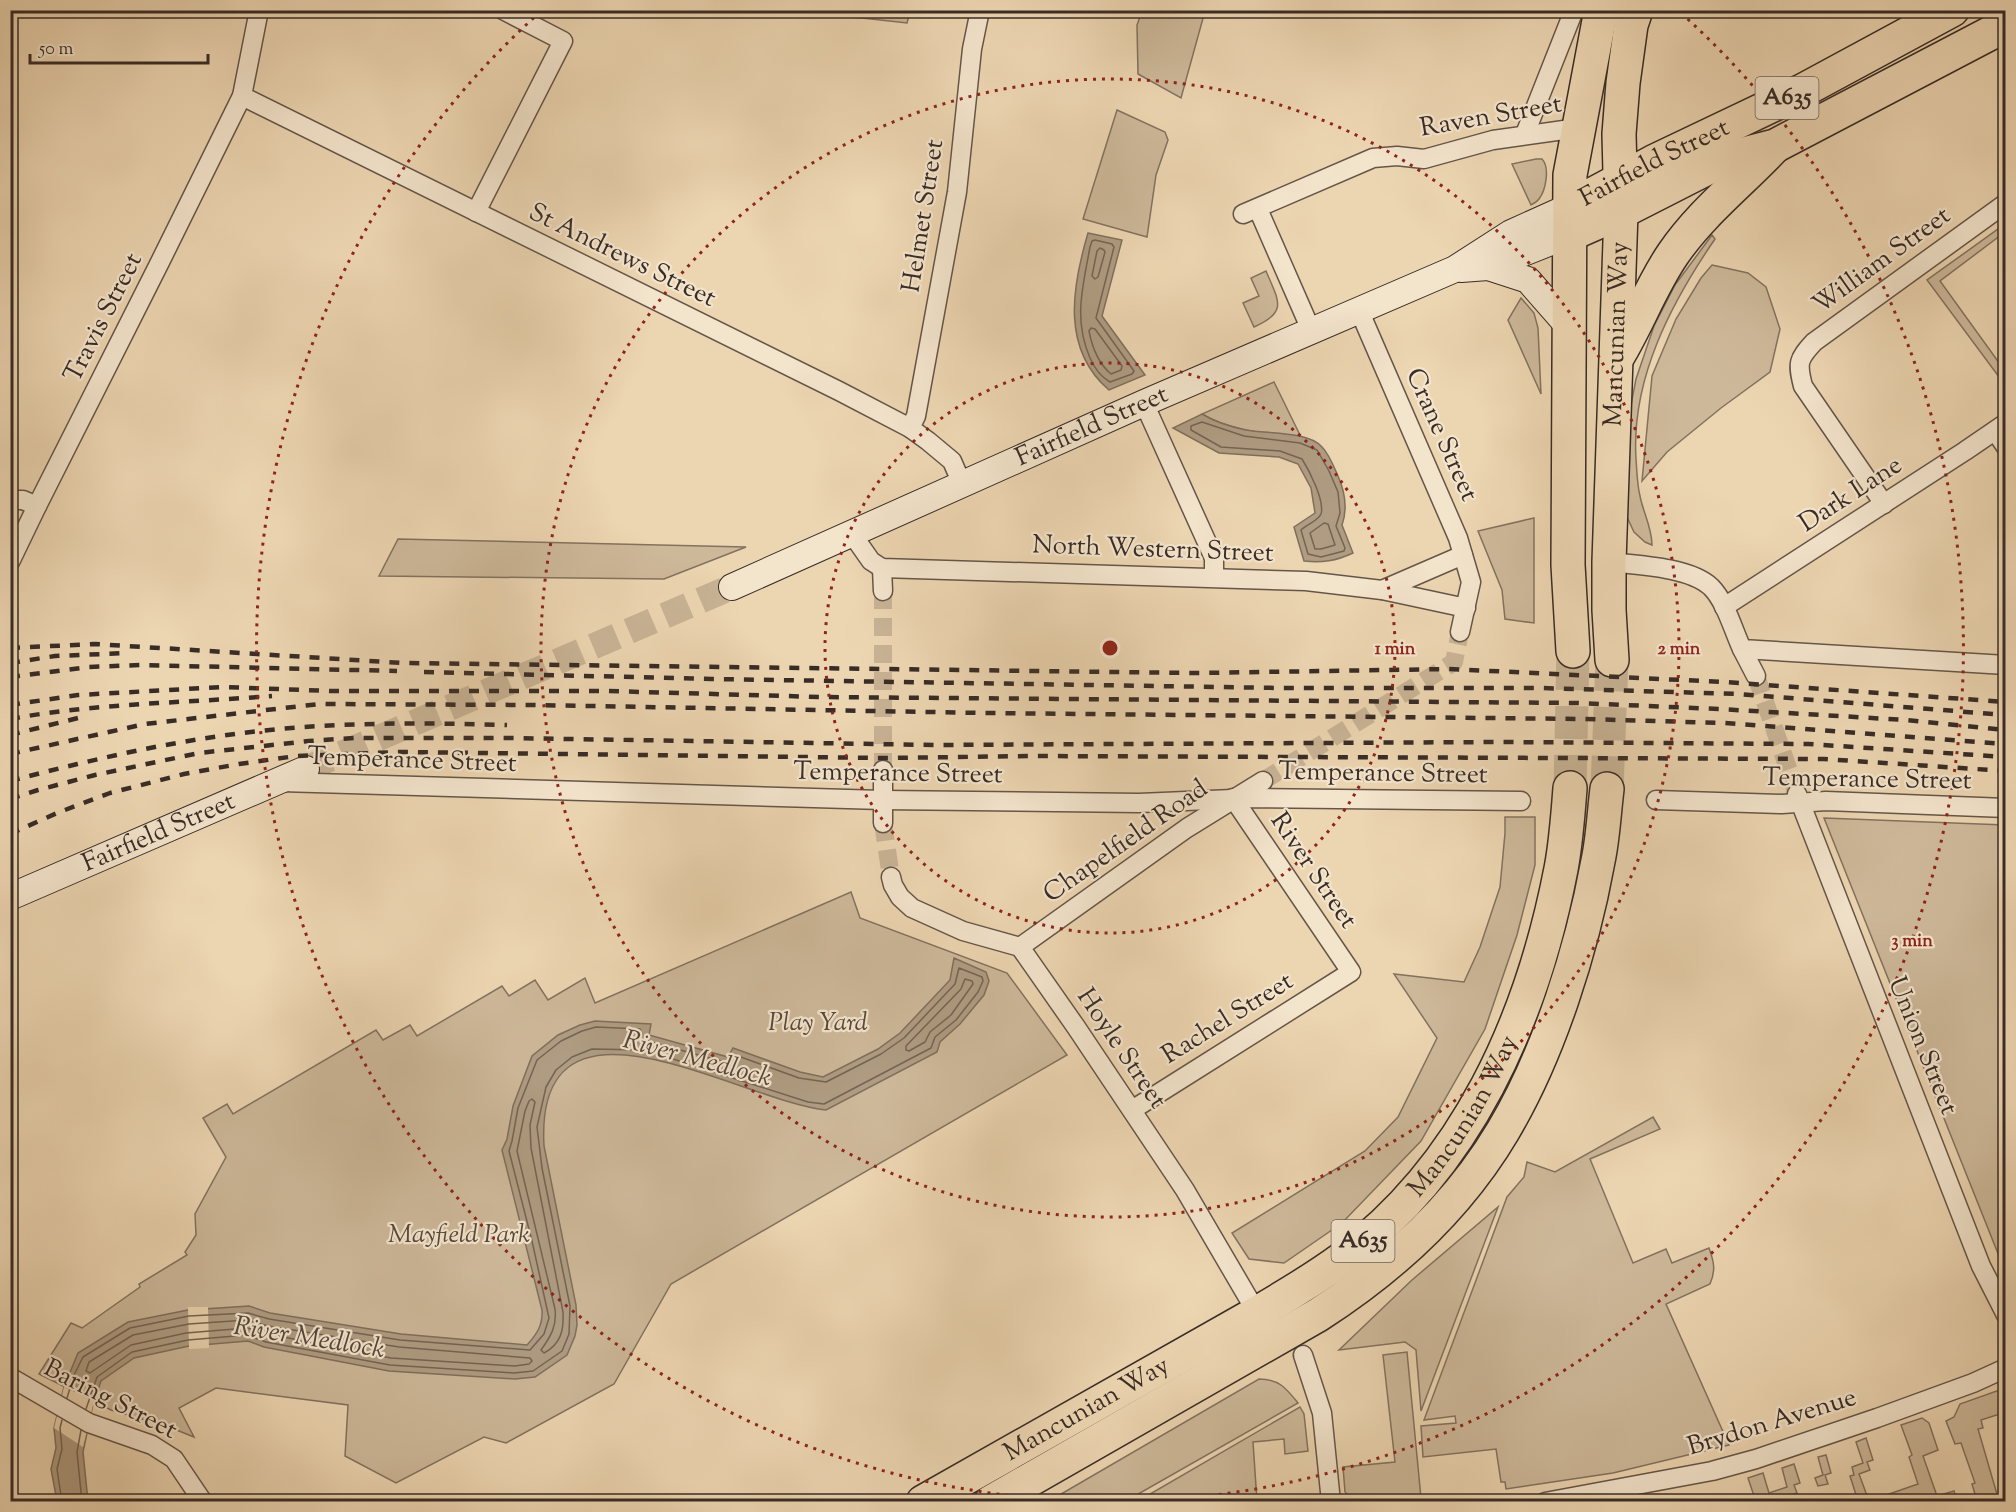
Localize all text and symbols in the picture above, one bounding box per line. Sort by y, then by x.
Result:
scale bar [30,27,208,65]
text: 50 m [38,37,74,63]
road number: A635 [1756,77,1818,119]
street label: Raven Street [1417,86,1565,148]
street label: Fairfield Street [1573,110,1736,217]
street label: Helmet Street [894,137,954,295]
street label: St Andrews Street [522,195,722,317]
street label: William Street [1805,198,1959,324]
street label: Mancunian Way [1595,241,1638,427]
street label: Travis Street [55,247,153,389]
street label: Crane Street [1395,363,1487,508]
street label: Fairfield Street [1010,376,1174,477]
street label: Dark Lane [1792,448,1910,542]
street label: North Western Street [1032,527,1274,573]
text: 1 min [1375,637,1416,663]
text: 2 min [1658,637,1701,663]
centre of rings [1100,638,1120,658]
street label: Temperance Street [307,739,517,783]
street label: Temperance Street [793,754,1003,794]
street label: Temperance Street [1278,754,1488,794]
street label: Temperance Street [1762,760,1972,800]
street label: Chapelfield Road [1036,771,1216,913]
street label: Fairfield Street [76,783,241,882]
street label: River Street [1260,805,1366,937]
text: 3 min [1891,929,1933,955]
street label: Rachel Street [1155,964,1301,1074]
street label: Union Street [1877,971,1967,1121]
street label: Hoyle Street [1067,981,1175,1117]
park label: Play Yard [768,1005,868,1042]
water label: River Medlock [618,1021,776,1099]
street label: Mancunian Way [1399,1030,1528,1206]
park label: Mayfield Park [388,1217,530,1254]
road number: A635 [1332,1220,1394,1262]
water label: River Medlock [231,1308,387,1370]
street label: Mancunian Way [997,1348,1176,1471]
street label: Baring Street [37,1350,183,1450]
street label: Brydon Avenue [1683,1380,1861,1466]

